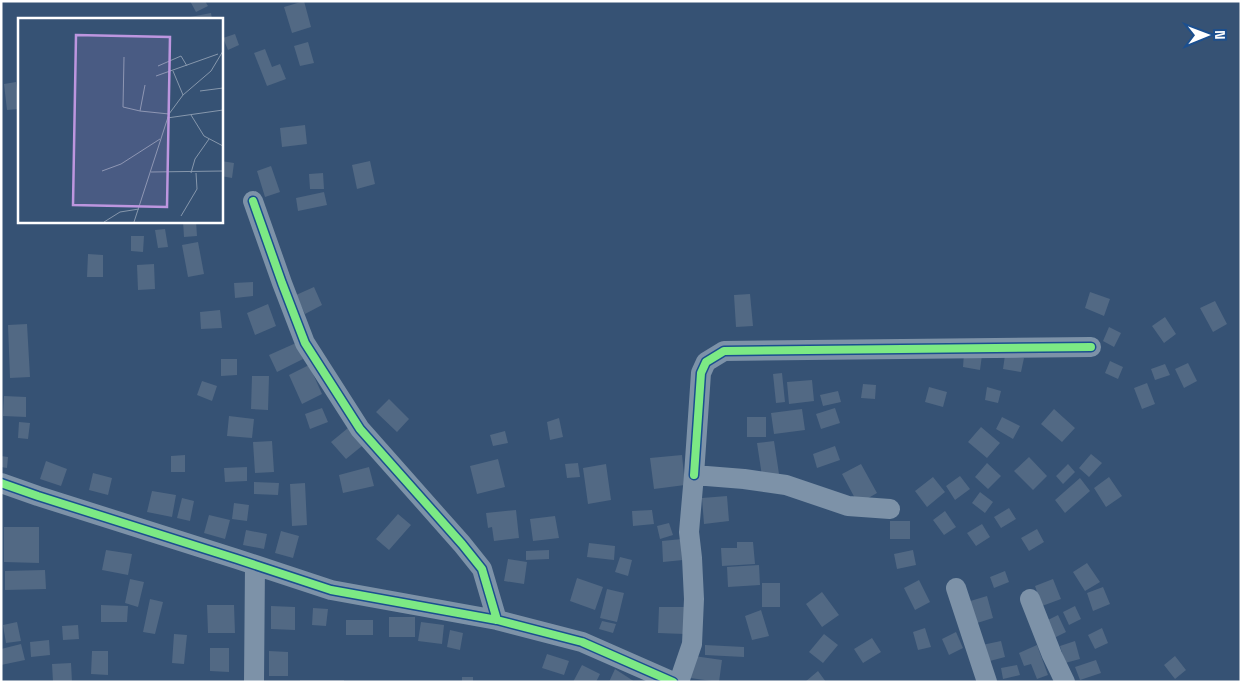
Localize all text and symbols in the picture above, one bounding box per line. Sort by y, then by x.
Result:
north arrow [1182,10,1232,60]
inset map [18,18,222,222]
text: N [1211,30,1229,40]

